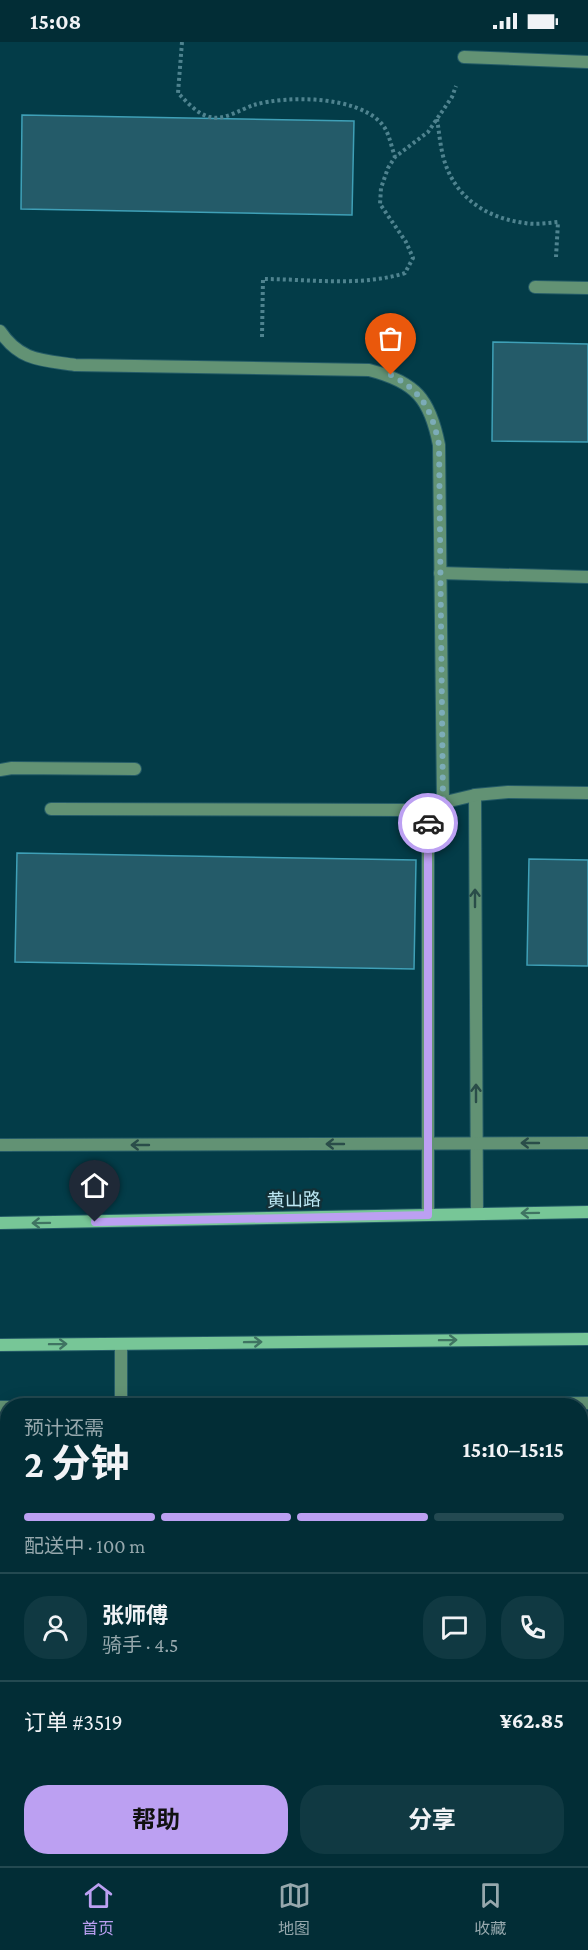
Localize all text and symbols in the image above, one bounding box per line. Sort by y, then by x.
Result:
text: 15:08 [30,9,81,34]
pin [365,313,416,375]
icon: bag [374,322,407,355]
courier [398,793,458,853]
icon: car [412,807,445,840]
one-way arrow [469,889,481,909]
one-way arrow [471,1083,482,1103]
one-way arrow [520,1137,540,1149]
one-way arrow [325,1138,345,1150]
one-way arrow [130,1139,150,1150]
pin [69,1160,120,1222]
icon: home [78,1169,111,1202]
street label: 黄山路 [267,1190,321,1210]
one-way arrow [520,1208,540,1219]
one-way arrow [31,1217,51,1228]
one-way arrow [438,1334,458,1346]
one-way arrow [243,1336,263,1348]
one-way arrow [48,1338,68,1350]
text: 预计还需 [24,1417,104,1439]
text: 15:10–15:15 [462,1437,564,1462]
text: 2 分钟 [24,1442,129,1485]
text: 配送中 · 100 m [24,1535,145,1557]
button: person [24,1596,87,1659]
button: chat [423,1596,486,1659]
button: phone [501,1596,564,1659]
text: 张师傅 [102,1603,168,1628]
text: 骑手 · 4.5 [102,1634,179,1656]
text: ¥62.85 [500,1708,564,1733]
text: 订单 #3519 [24,1710,123,1735]
button: 帮助 [24,1785,288,1854]
button: 分享 [300,1785,564,1854]
tab: 首页 [82,1879,115,1939]
tab: 地图 [278,1879,311,1939]
tab: 收藏 [474,1879,507,1939]

